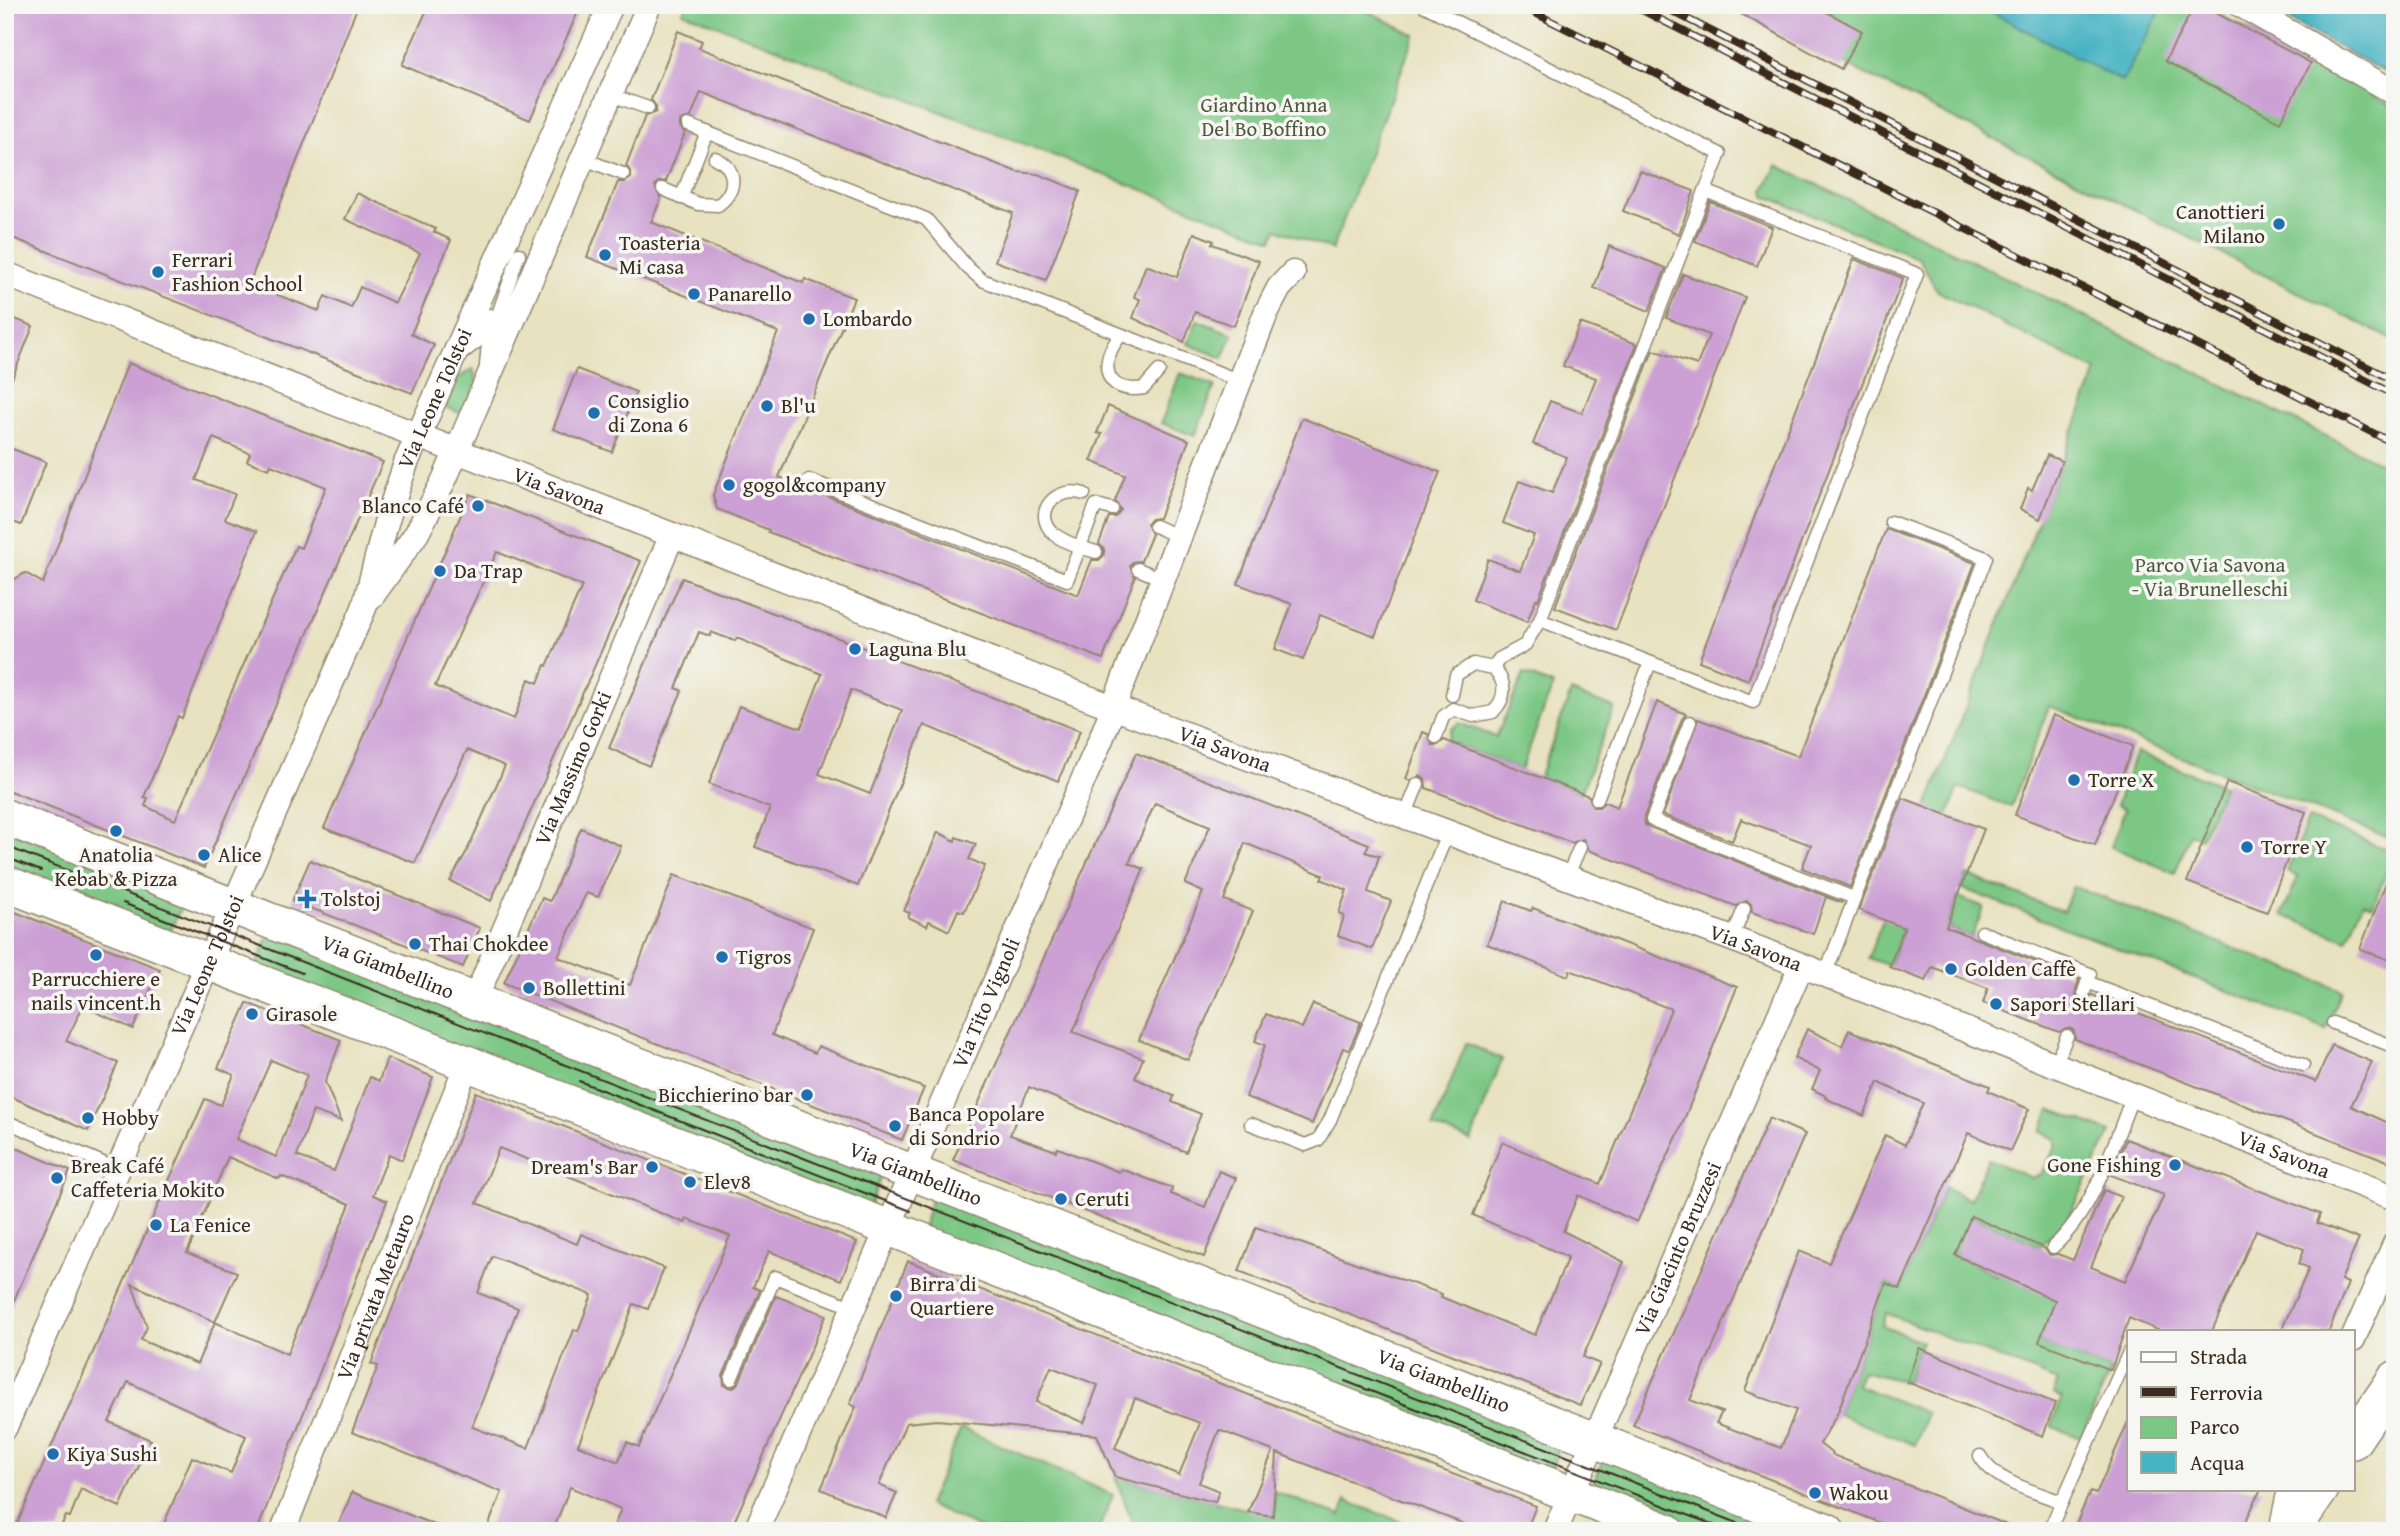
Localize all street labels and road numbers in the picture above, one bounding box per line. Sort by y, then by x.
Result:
street label: Via Leone Tolstoi [389,323,480,474]
street label: Via Savona [509,458,610,522]
street label: Via Massimo Gorki [526,686,619,850]
street label: Via Savona [1174,717,1276,780]
street label: Via Leone Tolstoi [162,890,251,1041]
street label: Via Savona [1705,916,1807,979]
street label: Via Giambellino [317,926,459,1007]
street label: Via Tito Vignoli [944,933,1028,1073]
street label: Via Savona [2233,1122,2335,1186]
street label: Via Giambellino [845,1133,987,1213]
street label: Via Giacinto Bruzzesi [1626,1157,1729,1340]
street label: Via privata Metauro [328,1208,422,1384]
street label: Via Giambellino [1373,1340,1515,1420]

